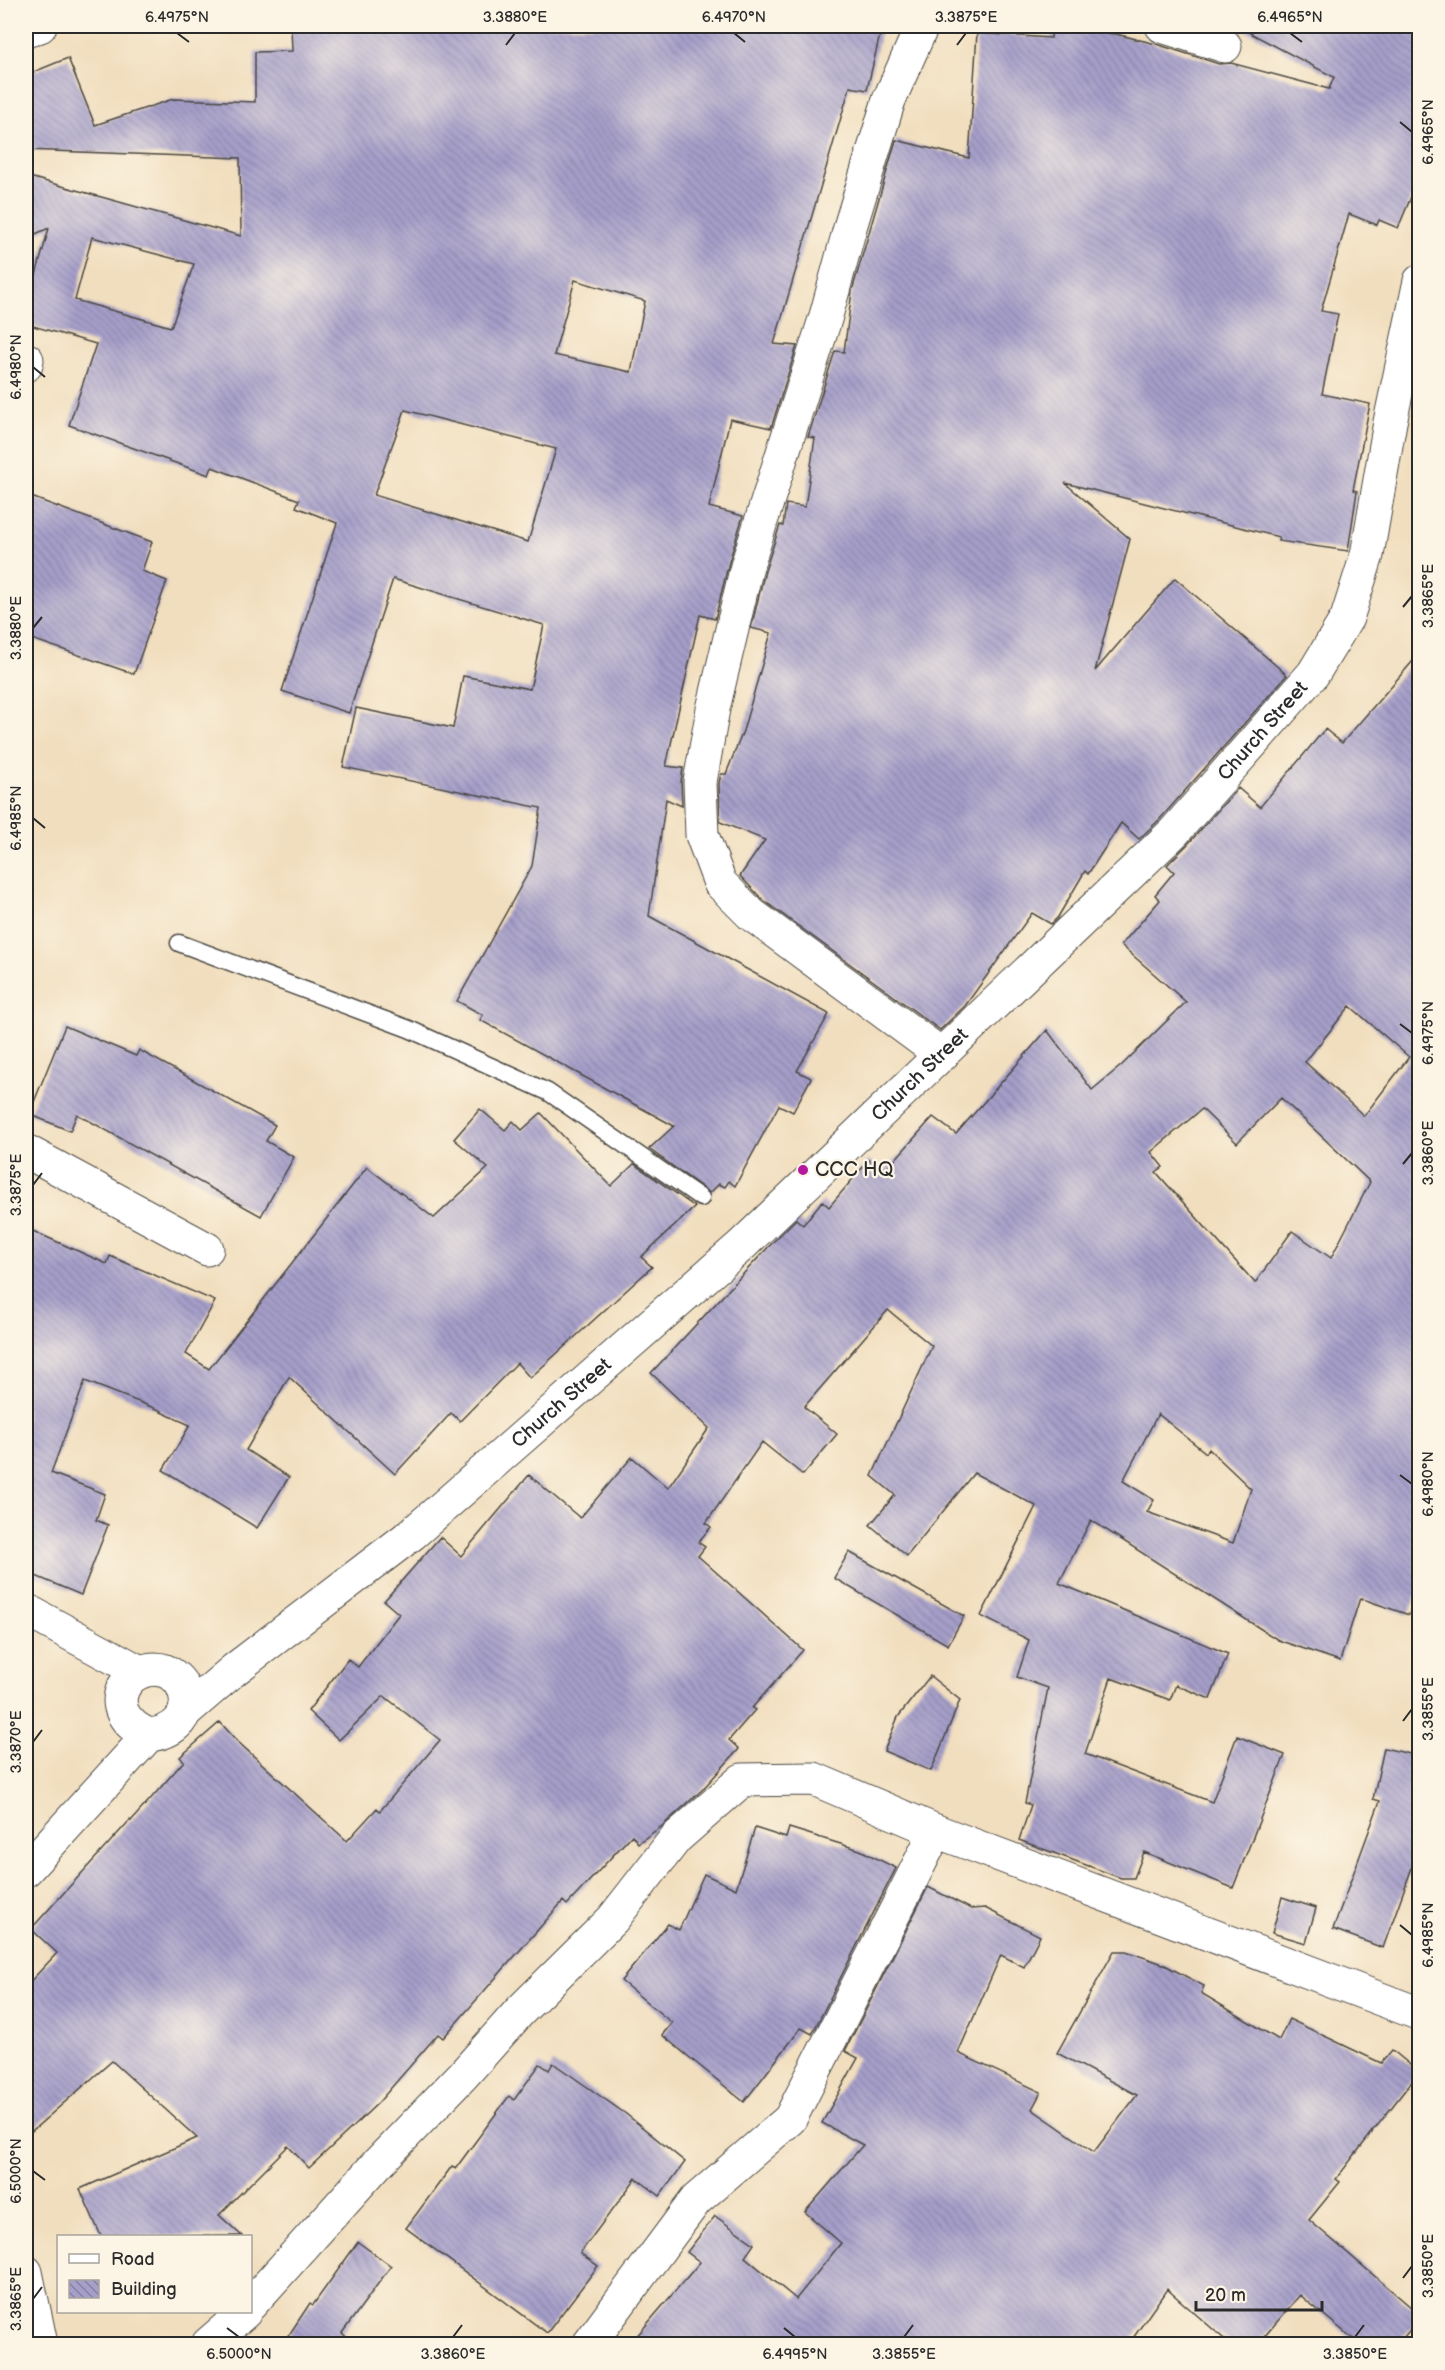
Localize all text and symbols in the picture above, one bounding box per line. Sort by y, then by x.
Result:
text: 6.4975°N [145,8,209,27]
text: 3.3880°E [483,8,547,27]
text: 6.4970°N [702,8,766,27]
text: 3.3875°E [935,8,997,27]
text: 6.4965°N [1257,8,1323,27]
text: 6.4965°N [1419,99,1438,165]
text: 6.4980°N [7,334,26,400]
text: 3.3865°E [1419,564,1438,628]
text: 3.3880°E [7,596,26,660]
street label: Church Street [1213,676,1313,786]
text: 6.4985°N [7,785,26,851]
text: 6.4975°N [1419,1001,1438,1065]
street label: Church Street [867,1023,973,1127]
text: 3.3860°E [1419,1120,1438,1185]
text: 3.3875°E [7,1154,26,1216]
place label: CCC HQ [815,1158,894,1182]
marker: CCC HQ [796,1163,810,1177]
street label: Church Street [507,1353,616,1453]
text: 6.4980°N [1419,1451,1438,1517]
text: 3.3855°E [1419,1677,1438,1741]
text: 3.3870°E [7,1710,26,1774]
text: 6.4985°N [1419,1902,1438,1968]
text: 6.5000°N [7,2138,26,2204]
text: 3.3850°E [1419,2234,1438,2298]
legend [57,2235,252,2313]
text: Road [111,2249,155,2270]
text: 3.3865°E [7,2267,26,2331]
scale bar [1196,2274,1322,2312]
text: Building [111,2279,177,2300]
text: 20 m [1205,2285,1246,2306]
text: 6.5000°N [206,2345,272,2364]
text: 3.3860°E [421,2345,486,2364]
text: 6.4995°N [762,2345,828,2364]
text: 3.3855°E [872,2345,936,2364]
text: 3.3850°E [1323,2345,1387,2364]

